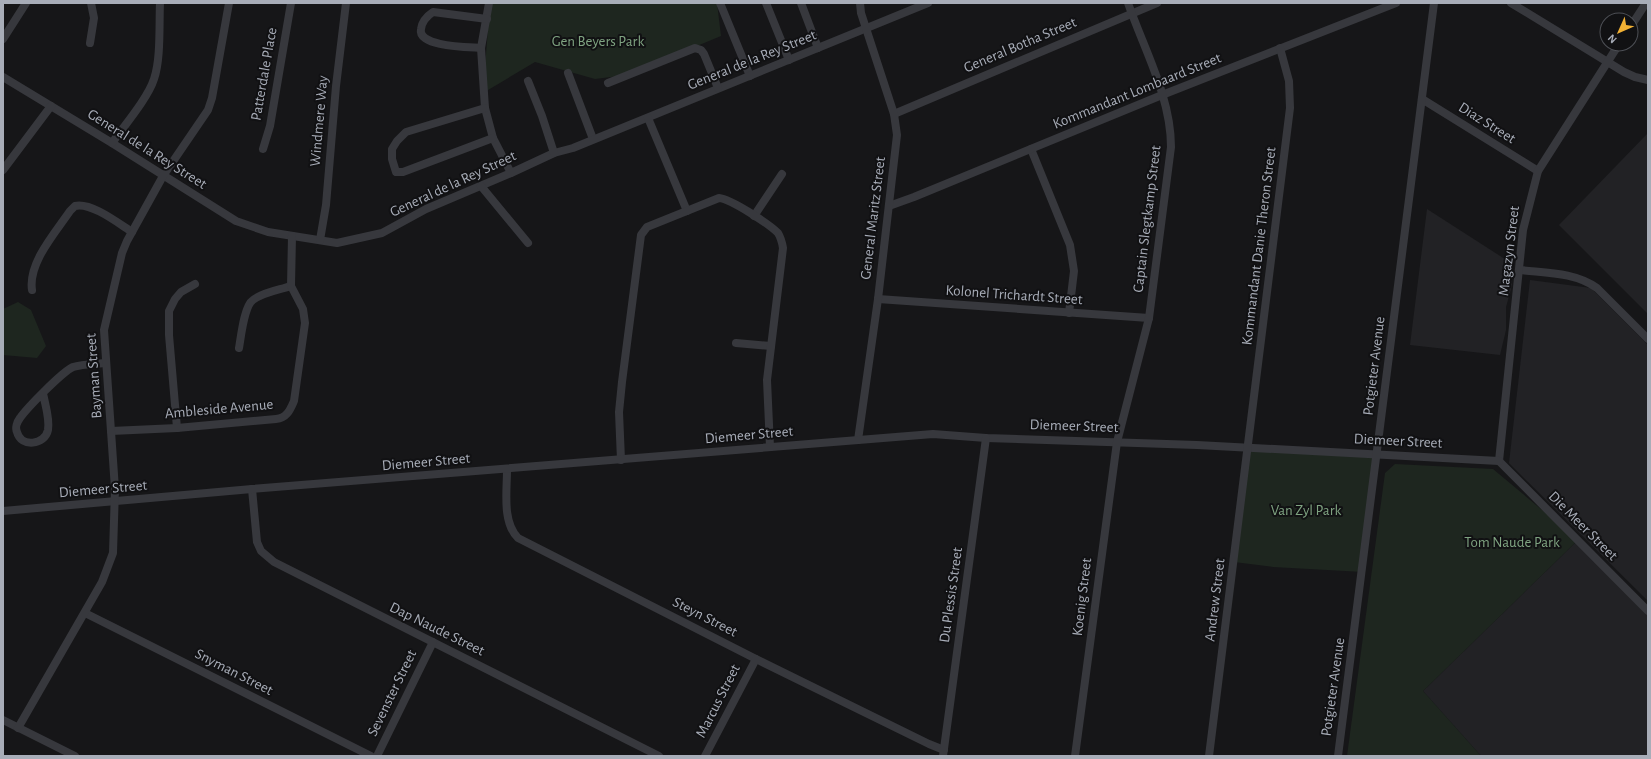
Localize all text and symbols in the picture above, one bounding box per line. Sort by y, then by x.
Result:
north arrow [1599,12,1639,52]
street label: General Botha Street [962,14,1079,75]
street label: Patterdale Place [248,26,280,122]
street label: General de la Rey Street [686,27,819,93]
text: N [1606,32,1619,45]
park label: Gen Beyers Park [552,34,644,49]
street label: Kommandant Lombaard Street [1051,50,1223,132]
street label: Windmere Way [308,74,331,167]
street label: Diaz Street [1456,100,1518,146]
street label: General de la Rey Street [85,106,209,192]
street label: Captain Slegtkamp Street [1131,144,1163,293]
street label: Kommandant Danie Theron Street [1239,146,1279,346]
street label: General de la Rey Street [388,148,519,220]
street label: General Maritz Street [858,155,888,280]
street label: Magazyn Street [1496,205,1522,297]
street label: Kolonel Trichardt Street [945,283,1083,307]
street label: Potgieter Avenue [1360,316,1388,416]
street label: Bayman Street [84,333,104,419]
street label: Ambleside Avenue [164,397,274,421]
street label: Diemeer Street [1029,417,1119,435]
street label: Diemeer Street [704,424,794,446]
street label: Diemeer Street [1353,431,1443,451]
street label: Diemeer Street [381,451,471,473]
street label: Diemeer Street [58,478,148,500]
street label: Die Meer Street [1546,489,1621,564]
park label: Van Zyl Park [1271,503,1342,518]
park label: Tom Naude Park [1464,535,1560,550]
street label: Du Plessis Street [937,546,965,644]
street label: Koenig Street [1070,557,1094,637]
street label: Andrew Street [1202,557,1228,642]
street label: Steyn Street [670,594,740,640]
street label: Dap Naude Street [387,600,487,659]
street label: Potgieter Avenue [1319,637,1347,737]
street label: Snyman Street [193,646,276,698]
street label: Sevenster Street [365,647,419,739]
street label: Marcus Street [693,662,743,740]

